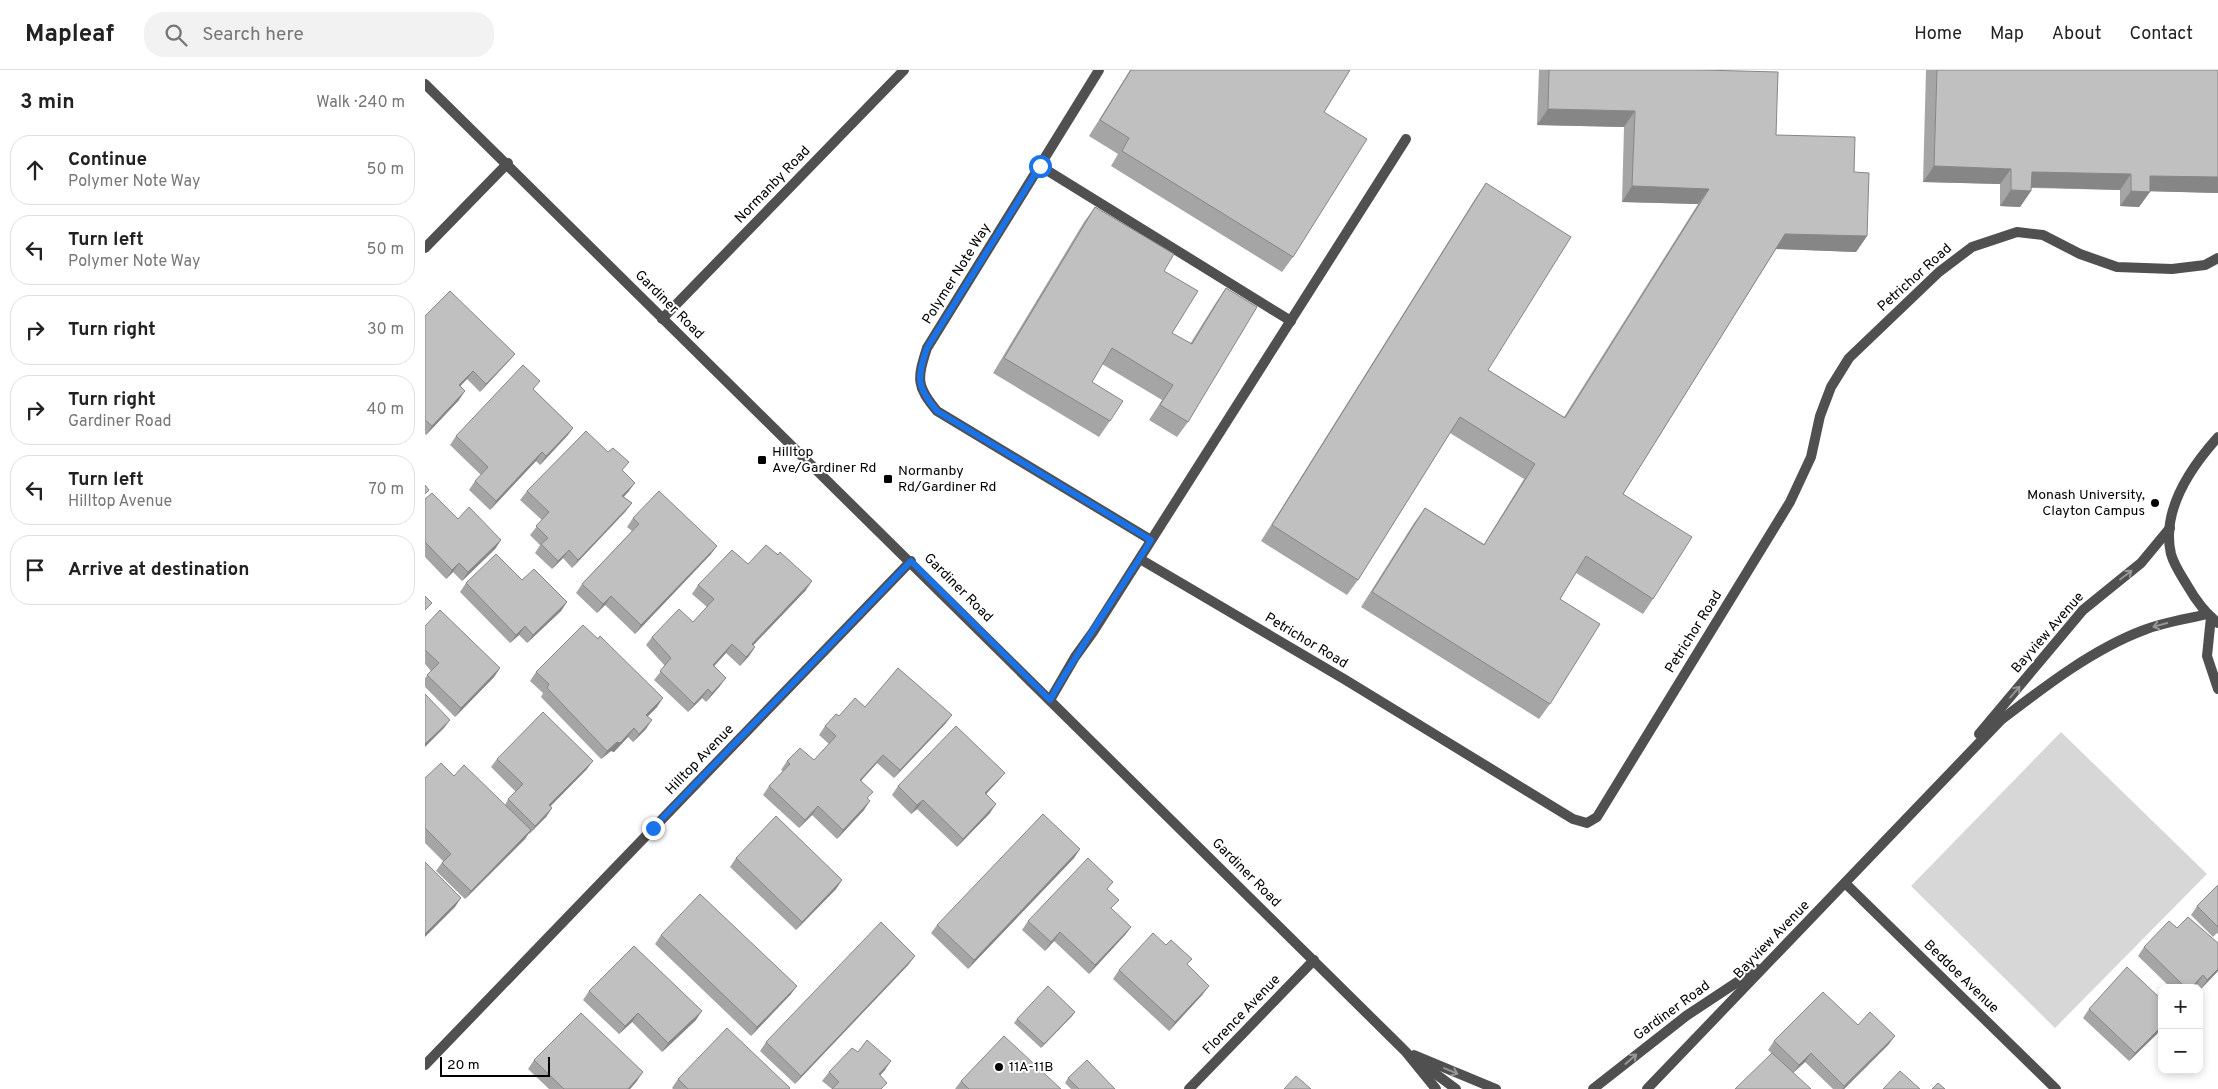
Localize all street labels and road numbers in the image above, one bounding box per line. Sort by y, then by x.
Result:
street label: Normanby Road [732,143,814,227]
street label: Polymer Note Way [919,220,995,328]
street label: Petrichor Road [1874,240,1956,316]
street label: Gardiner Road [631,267,707,343]
street label: Gardiner Road [920,550,996,626]
street label: Petrichor Road [1662,588,1726,676]
street label: Bayview Avenue [2008,589,2088,677]
street label: Petrichor Road [1261,610,1351,672]
street label: Hilltop Avenue [662,721,738,799]
street label: Gardiner Road [1208,835,1284,911]
street label: Bayview Avenue [1730,897,1814,983]
street label: Beddoe Avenue [1920,937,2002,1017]
street label: Florence Avenue [1200,972,1284,1058]
street label: Gardiner Road [1630,977,1714,1045]

